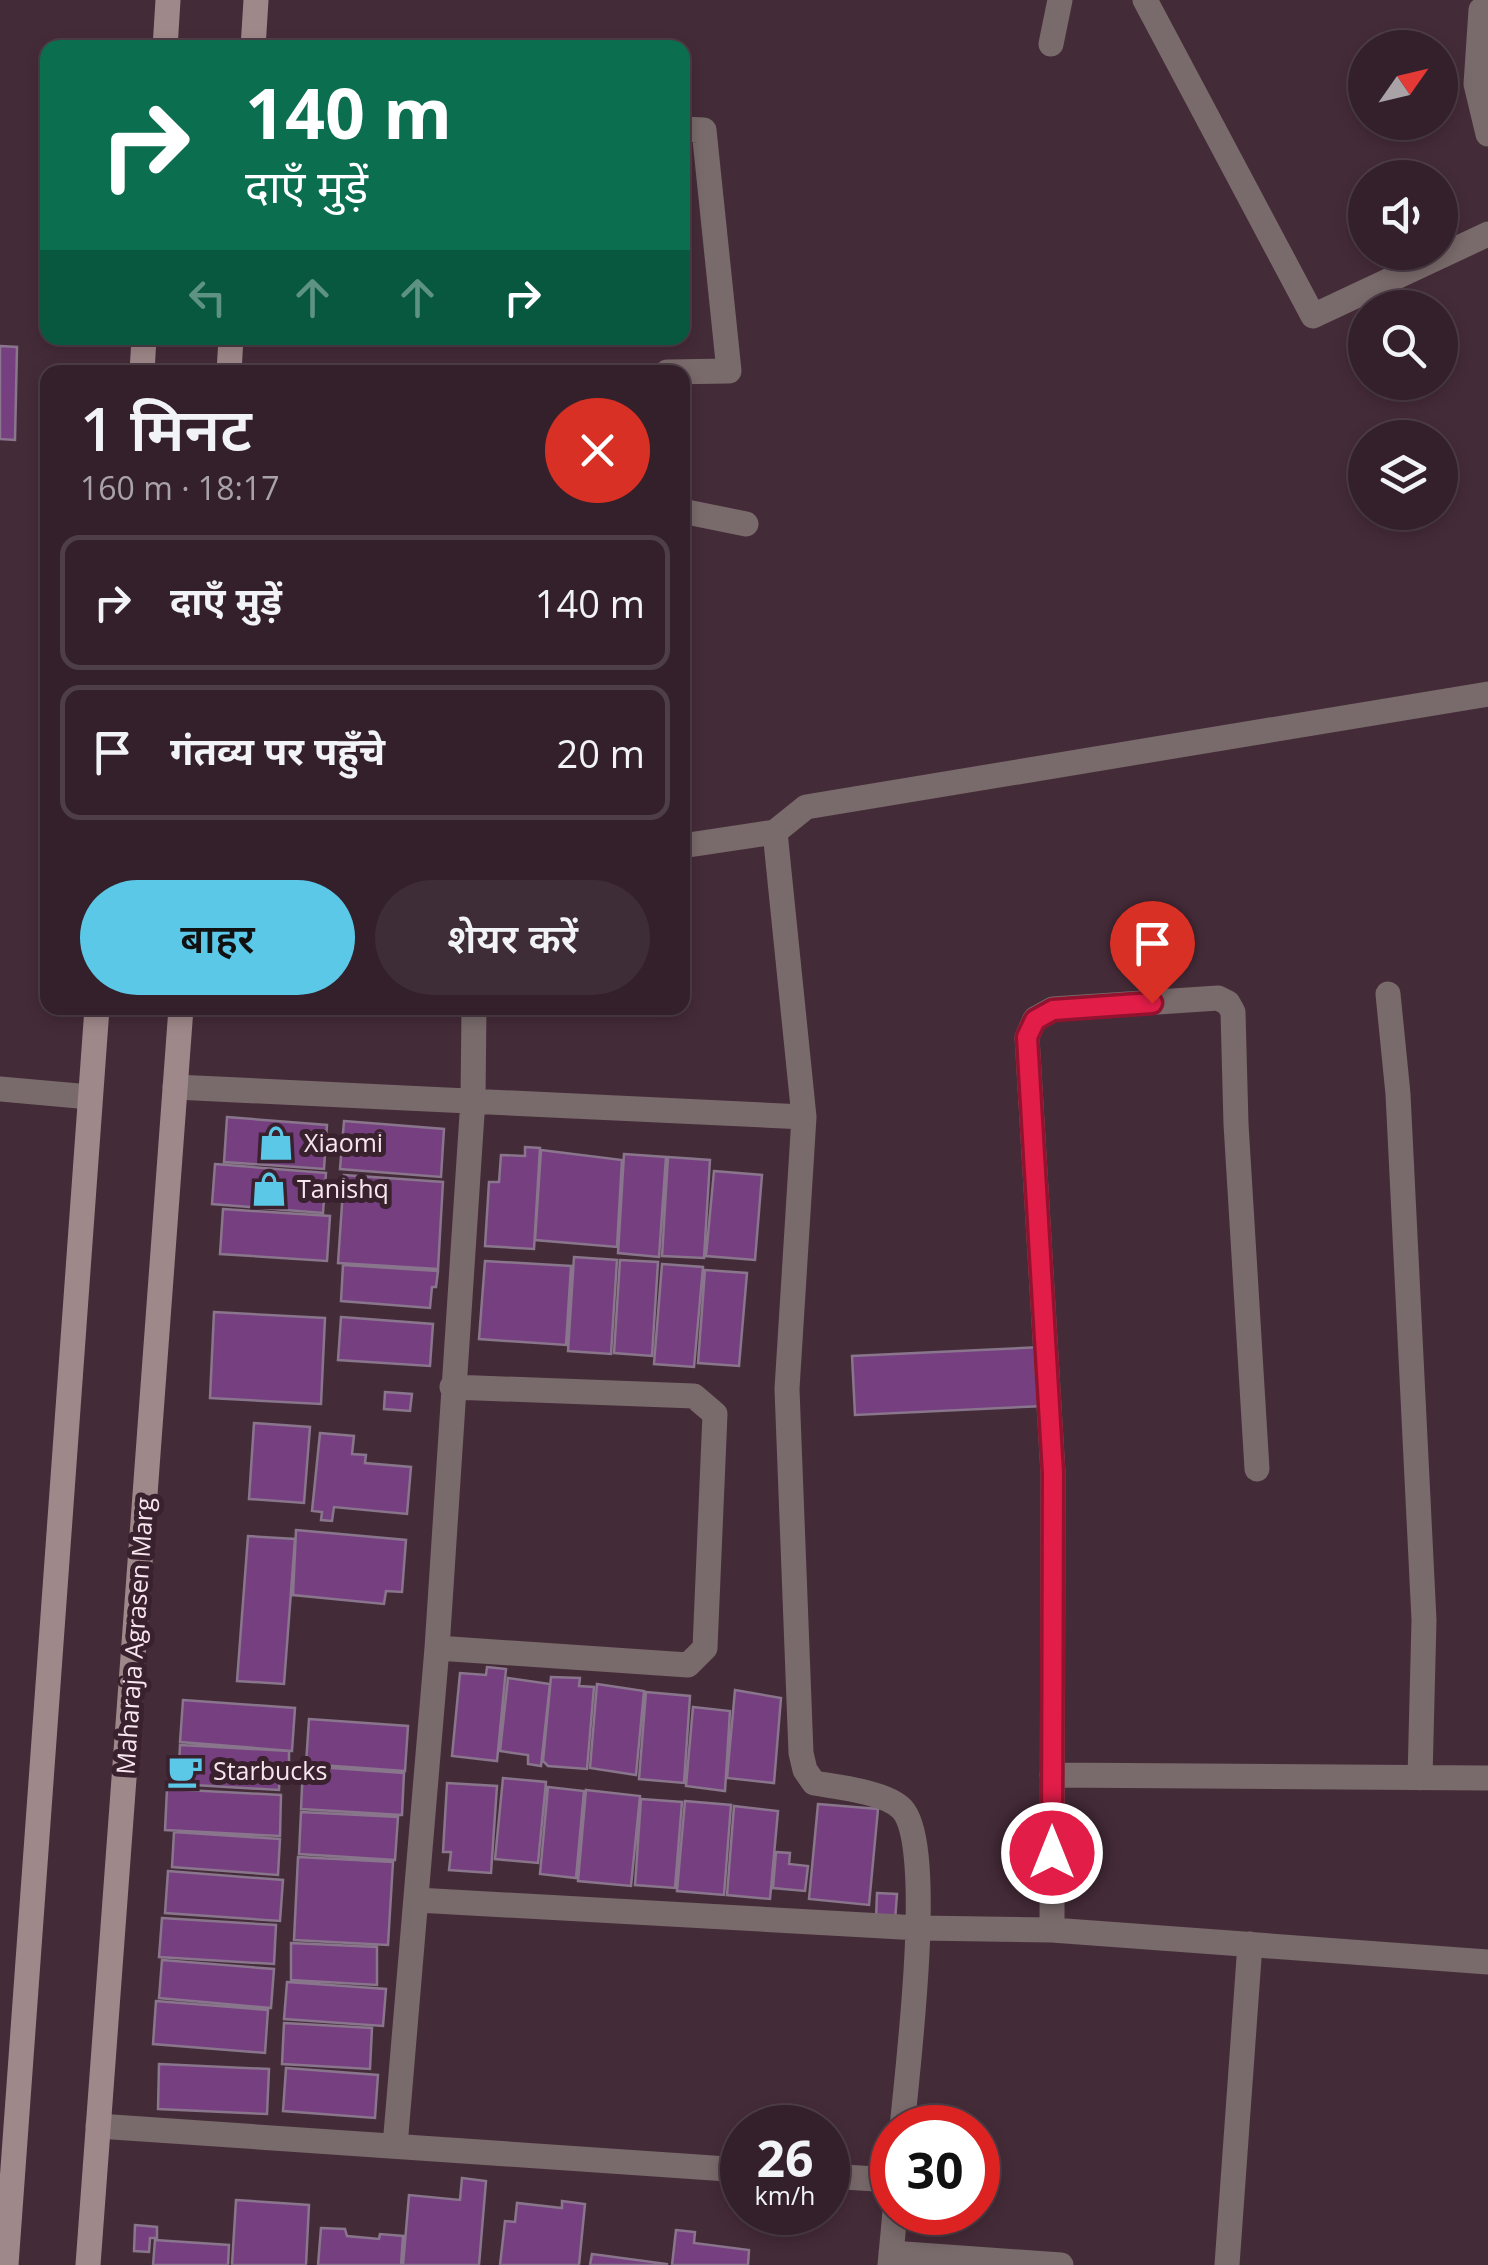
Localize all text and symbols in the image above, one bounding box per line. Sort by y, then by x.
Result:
north arrow [1348,30,1458,140]
map controls [1348,30,1458,530]
text: 140 m [245,64,452,160]
icon: right [80,80,210,210]
text: दाएँ मुड़ें [245,155,368,216]
button: sound [1348,160,1458,270]
icon: left [180,270,235,325]
icon: ahead [285,270,340,325]
icon: ahead [390,270,445,325]
icon: right [495,270,550,325]
button: search [1348,290,1458,400]
text: 1 मिनट [80,387,252,469]
button: close [545,398,650,503]
button: layers [1348,420,1458,530]
text: 160 m · 18:17 [80,466,279,509]
text: दाएँ मुड़ें [170,574,282,626]
icon: right [85,575,140,630]
text: 140 m [535,577,645,629]
text: गंतव्य पर पहुँचे [170,724,385,776]
icon: arrive [85,725,140,780]
text: 20 m [556,727,645,779]
button: बाहर [80,880,355,995]
button: शेयर करें [375,880,650,995]
pin [1110,901,1195,1004]
icon: arrive [1125,916,1180,971]
shop icon: Xiaomi [257,1124,295,1162]
place label: Xiaomi [304,1125,383,1159]
shop icon: Tanishq [250,1170,288,1208]
place label: Tanishq [297,1171,389,1205]
street label: Maharaja Agrasen Marg [107,1496,161,1776]
cafe icon: Starbucks [166,1752,204,1790]
place label: Starbucks [213,1753,327,1787]
position arrow [1000,1801,1104,1905]
speed limit sign: 30 [870,2105,1000,2235]
text: 26 [756,2124,814,2192]
text: km/h [755,2178,815,2212]

